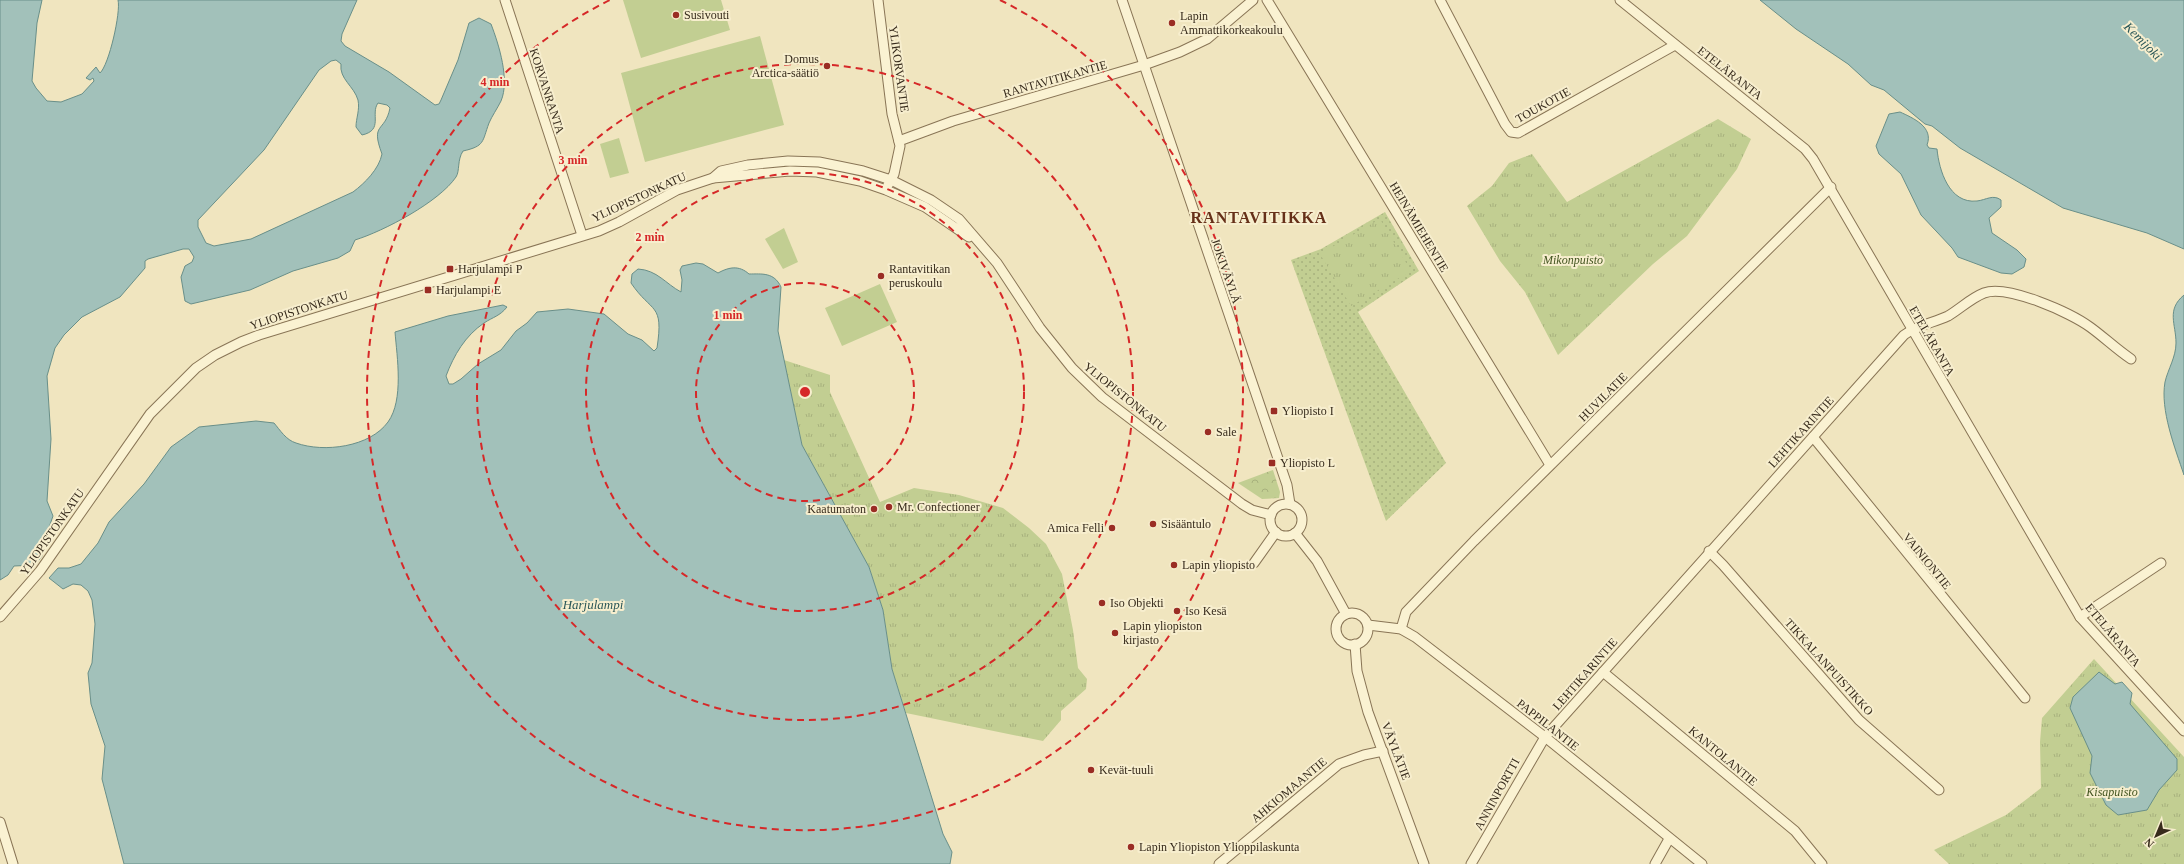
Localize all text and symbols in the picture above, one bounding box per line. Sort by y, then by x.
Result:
place label: Susivouti [684,8,730,22]
place label: Lapin Ammattikorkeakoulu [1180,9,1283,37]
marker: Susivouti [671,10,681,20]
marker: Lapin Ammattikorkeakoulu [1167,18,1177,28]
water label: Kemijoki [2120,18,2165,63]
street label: YLIKORVANTIE [886,25,912,113]
street label: ETELÄRANTA [1695,43,1765,103]
street label: KORVANRANTA [527,46,568,136]
place label: Domus Arctica-säätiö [752,52,819,80]
street label: RANTAVITIKANTIE [1001,57,1109,101]
marker: Domus Arctica-säätiö [822,61,832,71]
text: 4 min [480,75,510,89]
street label: TOUKOTIE [1513,84,1573,126]
text: 3 min [558,153,588,167]
street label: YLIOPISTONKATU [590,169,689,225]
street label: HEINÄMIEHENTIE [1387,179,1451,275]
district label: RANTAVITIKKA [1191,209,1327,226]
text: 2 min [635,230,665,244]
street label: JOKIVÄYLÄ [1208,237,1244,306]
park label: Mikonpuisto [1542,253,1603,267]
place label: Harjulampi P [458,262,523,276]
place label: Rantavitikan peruskoulu [889,262,950,290]
marker: Harjulampi P [445,264,455,274]
marker: Rantavitikan peruskoulu [876,271,886,281]
place label: Harjulampi E [436,283,501,297]
marker: Harjulampi E [423,285,433,295]
street label: YLIOPISTONKATU [248,287,350,332]
street label: ETELÄRANTA [1906,304,1958,379]
text: 1 min [713,308,743,322]
street label: YLIOPISTONKATU [1081,359,1169,435]
street label: HUVILATIE [1576,370,1630,424]
centre of rings [798,385,812,399]
street label: LEHTIKARINTIE [1765,393,1837,471]
place label: Yliopisto I [1282,404,1334,418]
marker: Yliopisto I [1269,406,1279,416]
place label: Sale [1216,425,1237,439]
marker: Sale [1203,427,1213,437]
place label: Yliopisto L [1280,456,1335,470]
marker: Yliopisto L [1267,458,1277,468]
street label: YLIOPISTONKATU [17,486,87,578]
place label: Mr. Confectioner [897,500,980,514]
place label: Kaatumaton [807,502,866,516]
marker: Mr. Confectioner [884,502,894,512]
marker: Kaatumaton [869,504,879,514]
place label: Sisääntulo [1161,517,1211,531]
marker: Sisääntulo [1148,519,1158,529]
place label: Amica Felli [1047,521,1105,535]
marker: Amica Felli [1107,523,1117,533]
street label: VAINIONTIE [1900,530,1954,592]
place label: Lapin yliopisto [1182,558,1255,572]
marker: Lapin yliopisto [1169,560,1179,570]
place label: Iso Objekti [1110,596,1164,610]
water label: Harjulampi [562,597,624,612]
marker: Iso Objekti [1097,598,1107,608]
street label: ETELÄRANTA [2082,600,2144,670]
place label: Iso Kesä [1185,604,1227,618]
marker: Iso Kesä [1172,606,1182,616]
street label: TIKKALANPUISTIKKO [1782,616,1876,718]
place label: Lapin yliopiston kirjasto [1123,619,1202,647]
marker: Lapin yliopiston kirjasto [1110,628,1120,638]
street label: LEHTIKARINTIE [1550,635,1620,713]
street label: PAPPILANTIE [1514,696,1582,754]
street label: VÄYLÄTIE [1379,720,1413,782]
street label: KANTOLANTIE [1686,723,1760,789]
street label: AHKIOMAANTIE [1249,754,1329,826]
street label: ANNINPORTTI [1471,756,1523,832]
place label: Kevät-tuuli [1099,763,1154,777]
marker: Kevät-tuuli [1086,765,1096,775]
park label: Kisapuisto [2085,785,2138,799]
north arrow [2136,816,2176,856]
text: N [2142,836,2156,850]
place label: Lapin Yliopiston Ylioppilaskunta [1139,840,1300,854]
marker: Lapin Yliopiston Ylioppilaskunta [1126,842,1136,852]

